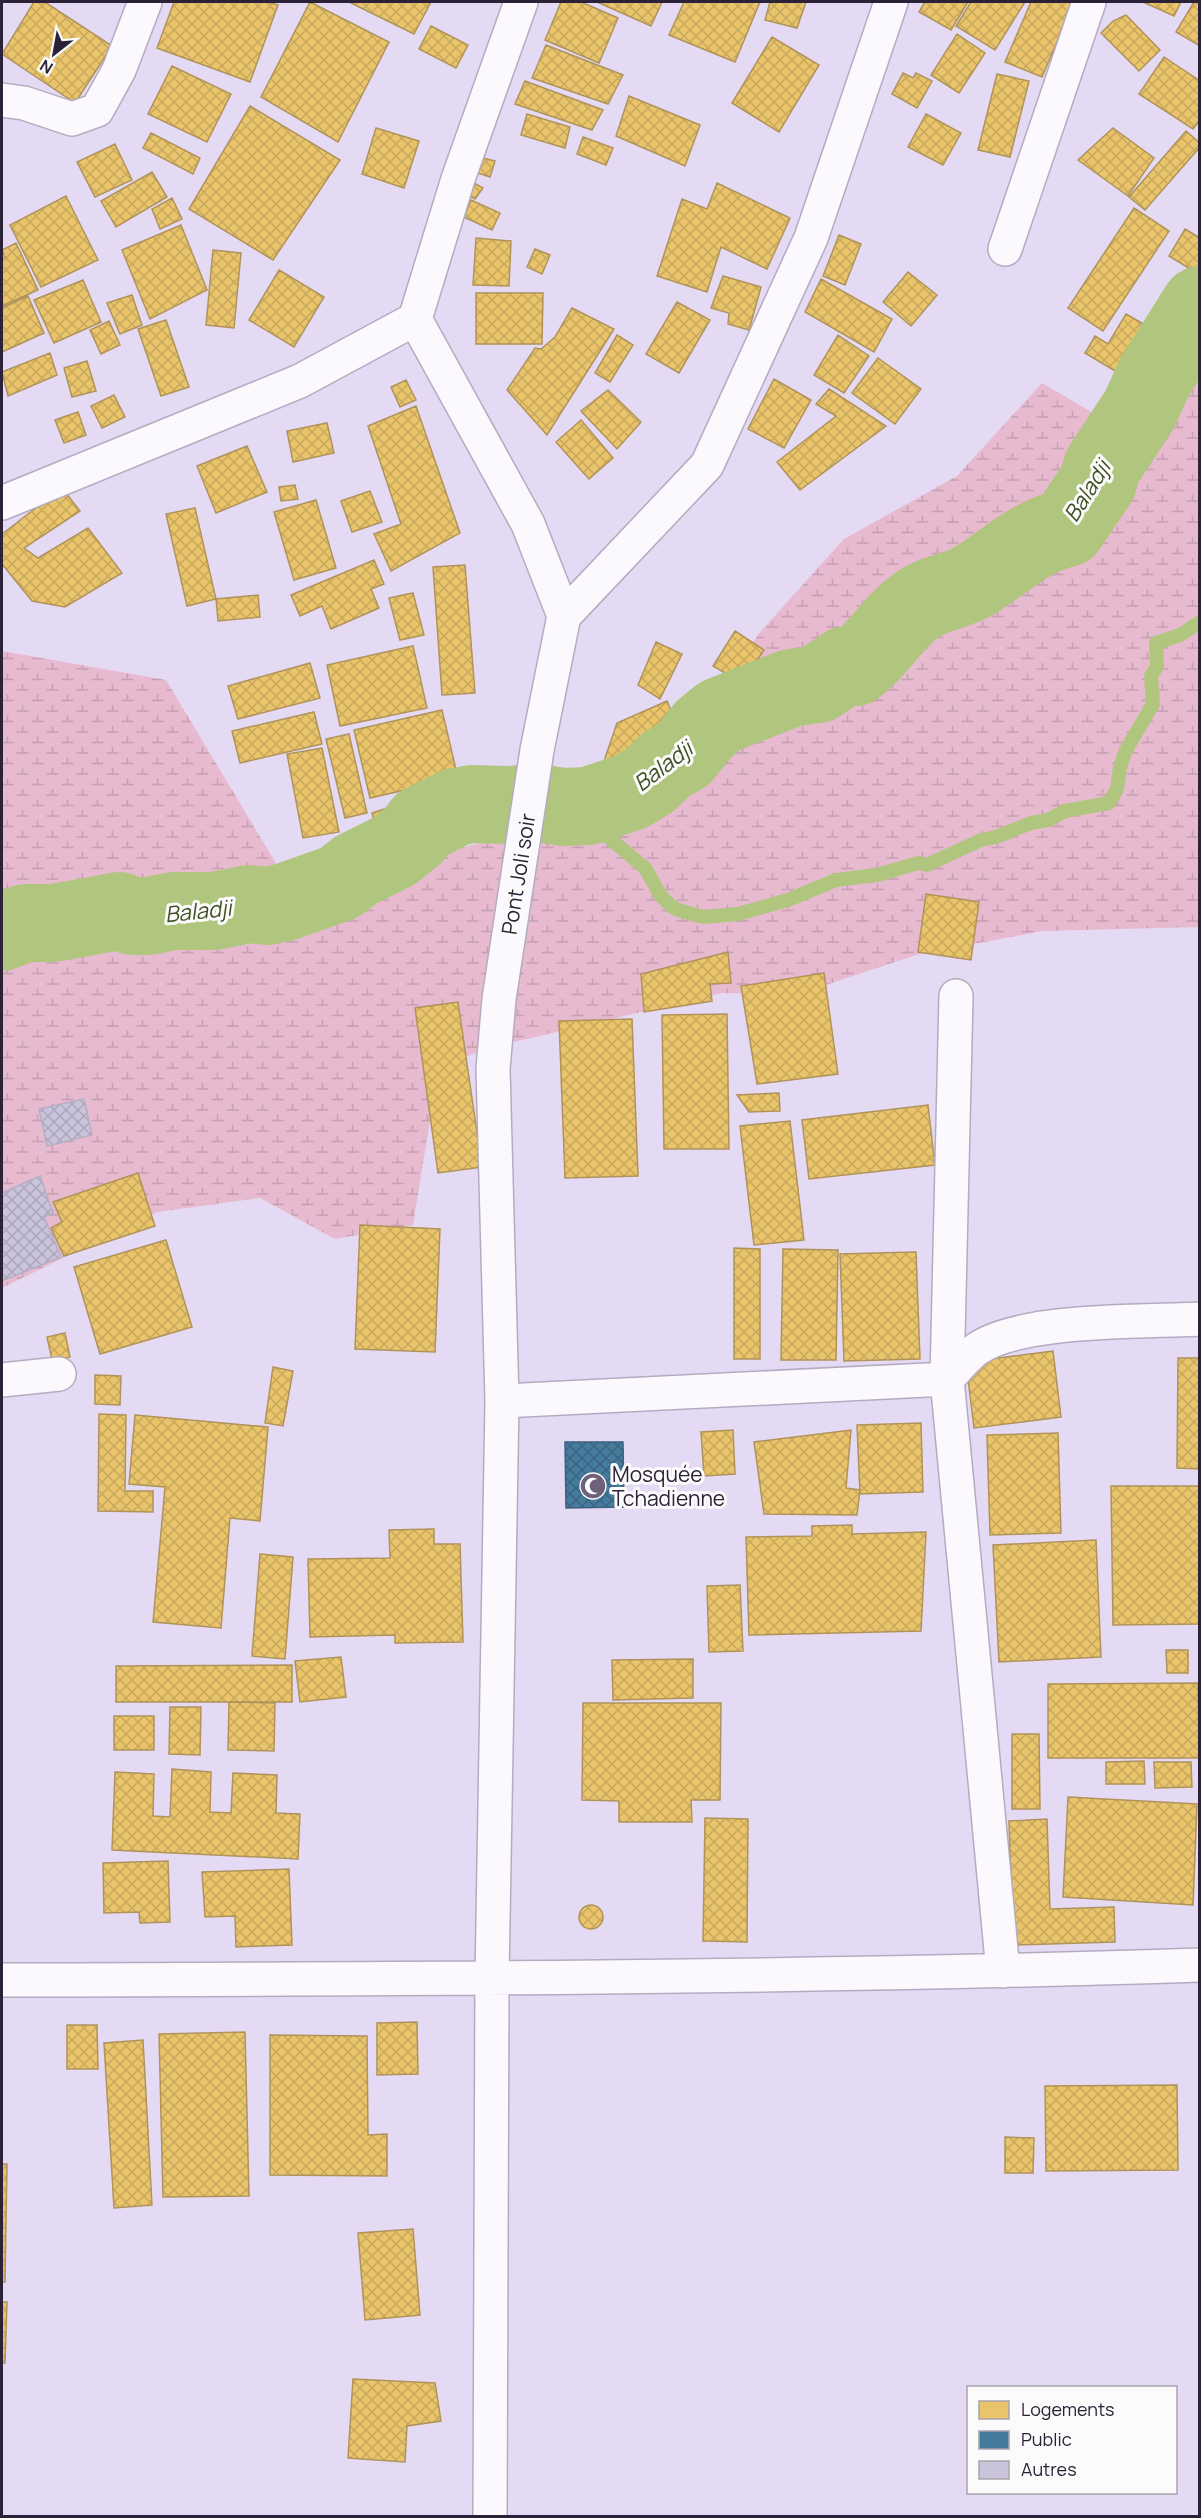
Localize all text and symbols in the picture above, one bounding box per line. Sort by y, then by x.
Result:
north arrow [24,24,84,84]
text: N [36,54,57,79]
water label: Baladji [1057,452,1119,527]
water label: Baladji [627,732,701,798]
street label: Pont Joli soir [495,811,541,937]
water label: Baladji [163,892,236,929]
place label: Mosquée Tchadienne [612,1460,725,1512]
mosque icon: Mosquée Tchadienne [578,1471,608,1501]
legend [967,2386,1177,2494]
text: Logements [1021,2397,1115,2421]
text: Public [1021,2427,1072,2451]
text: Autres [1021,2457,1077,2481]

